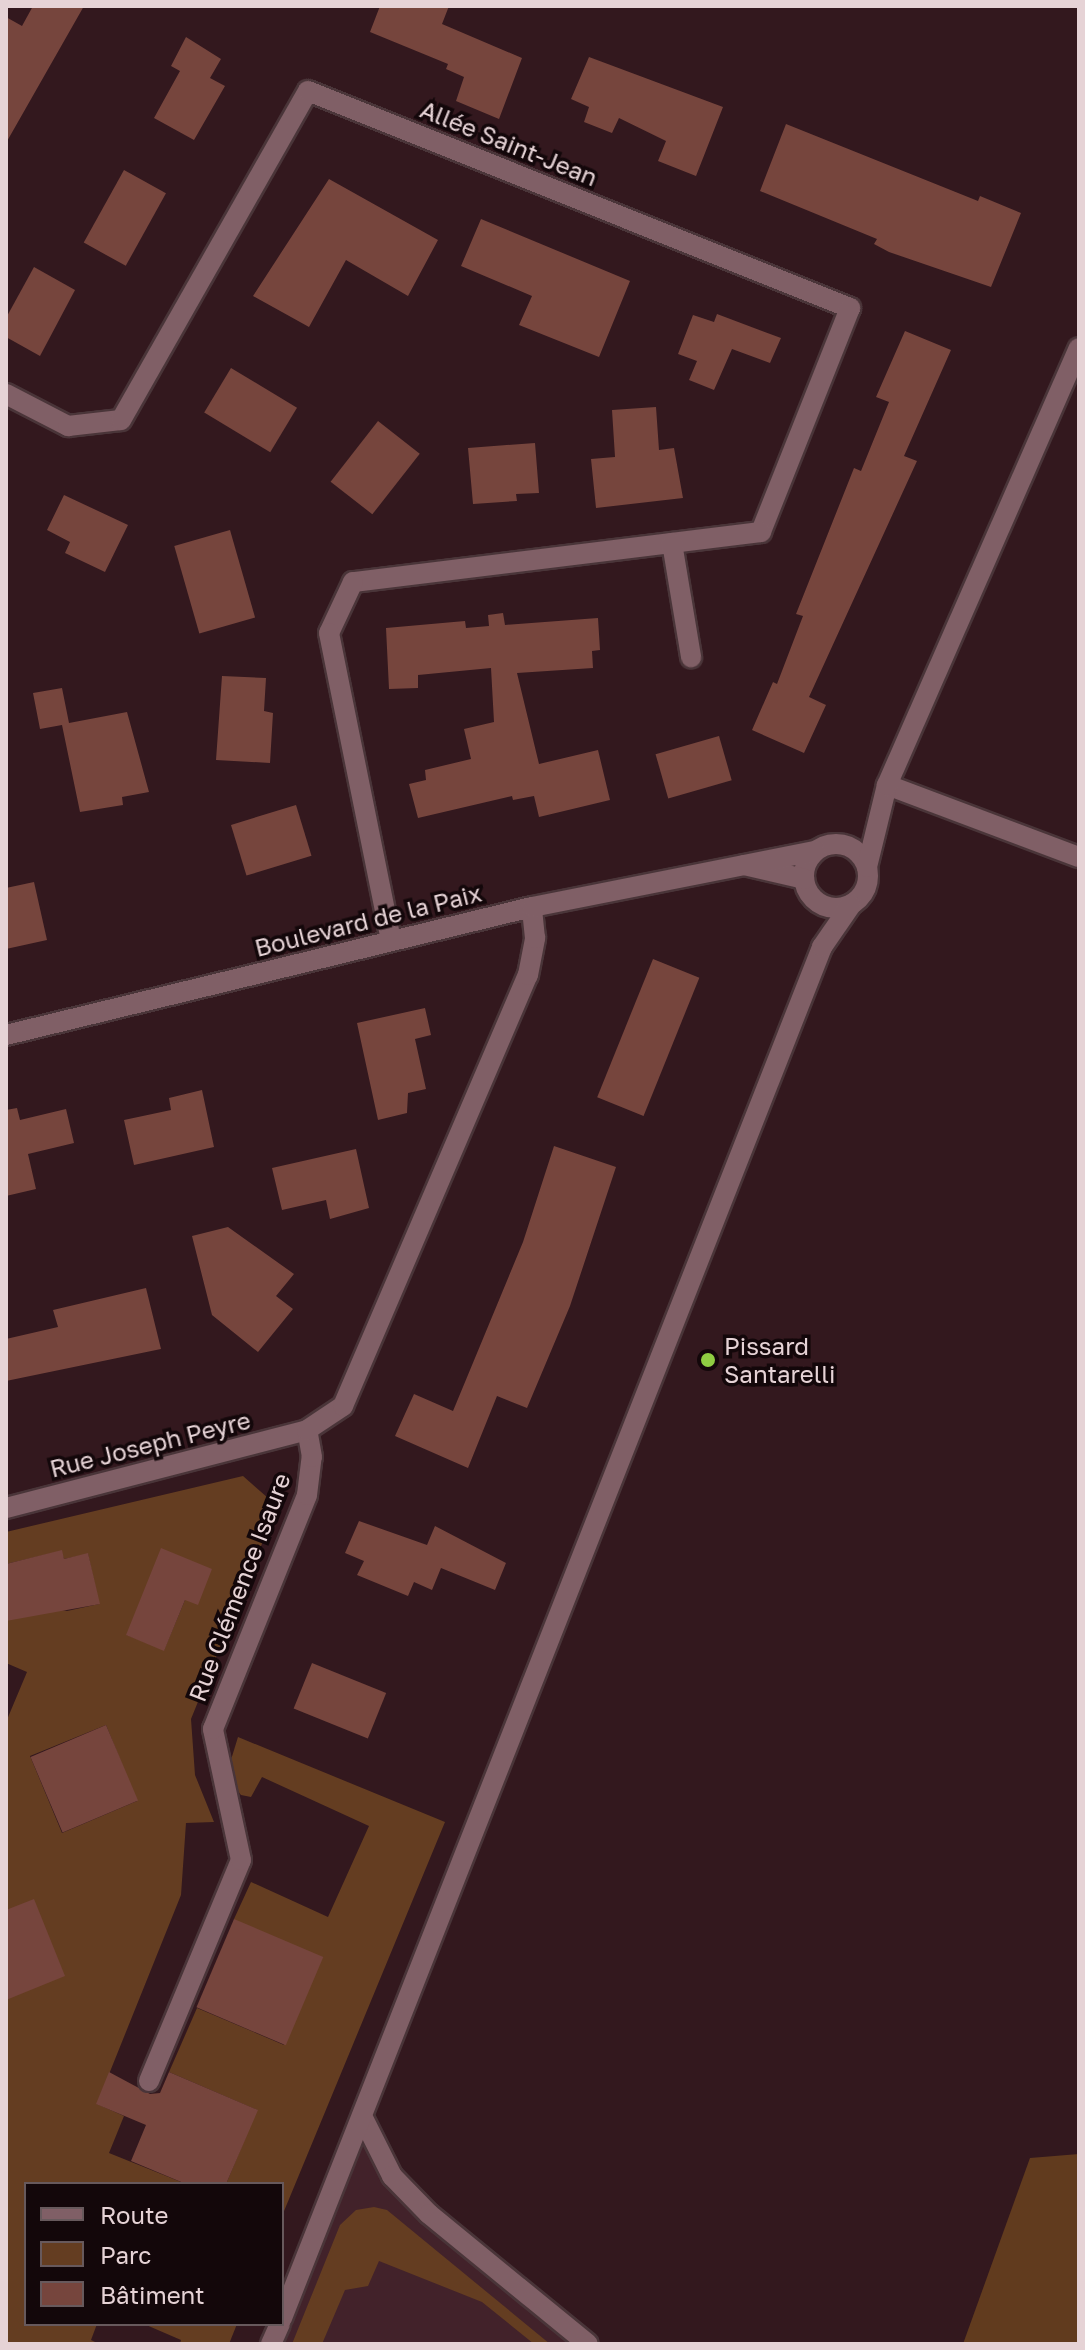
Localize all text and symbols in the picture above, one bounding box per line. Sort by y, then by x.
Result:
street label: Allée Saint-Jean [416,94,602,192]
street label: Boulevard de la Paix [252,878,484,962]
place label: Pissard Santarelli [724,1332,835,1388]
marker: Pissard Santarelli [699,1351,717,1369]
street label: Rue Joseph Peyre [47,1405,253,1483]
street label: Rue Clémence Isaure [182,1469,296,1705]
legend [24,2182,284,2326]
text: Route [100,2200,169,2229]
text: Parc [100,2240,151,2269]
text: Bâtiment [100,2280,205,2309]

